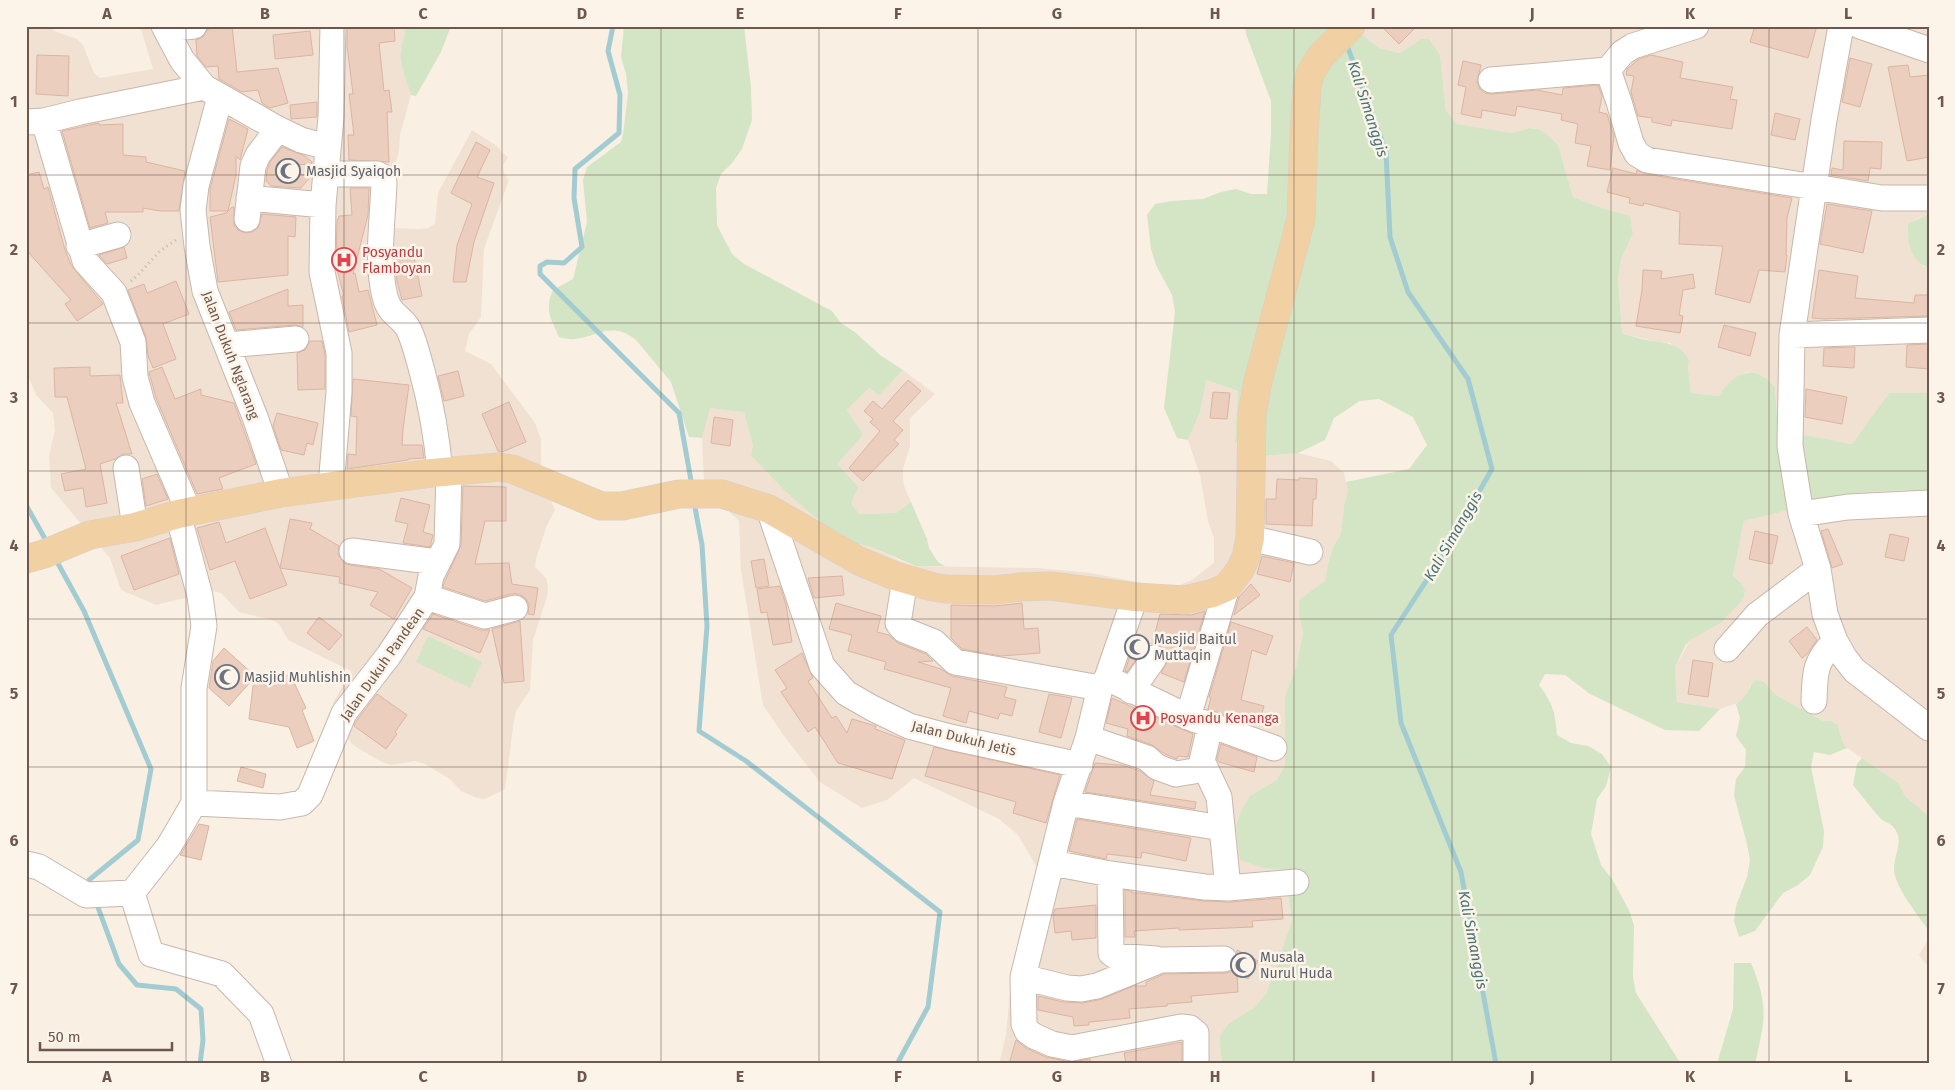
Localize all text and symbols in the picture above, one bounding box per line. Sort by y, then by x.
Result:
text: A [101,4,112,23]
text: B [260,4,270,23]
text: C [418,4,428,23]
text: D [577,4,587,23]
text: E [736,4,744,23]
text: F [894,4,902,23]
text: G [1052,4,1062,23]
text: H [1210,4,1220,23]
text: I [1371,4,1375,23]
text: J [1528,4,1535,23]
text: K [1685,4,1696,23]
text: L [1844,4,1852,23]
water label: Kali Simanggis [1344,59,1392,160]
text: 1 [10,92,18,111]
text: 1 [1937,92,1945,111]
mosque icon: Masjid Syaiqoh [275,158,301,184]
place label: Masjid Syaiqoh [306,163,401,180]
text: 2 [10,240,18,259]
text: 2 [1937,240,1945,259]
place label: Posyandu Flamboyan [362,244,431,277]
hospital icon: Posyandu Flamboyan [331,247,357,273]
street label: Jalan Dukuh Nglarang [198,289,263,422]
text: 3 [9,388,18,407]
text: 3 [1936,388,1945,407]
water label: Kali Simanggis [1420,488,1486,584]
text: 4 [9,536,19,555]
text: 4 [1936,536,1946,555]
street label: Jalan Dukuh Pandean [337,604,428,724]
place label: Masjid Baitul Muttaqin [1154,631,1236,664]
mosque icon: Masjid Baitul Muttaqin [1124,634,1150,660]
mosque icon: Masjid Muhlishin [214,664,240,690]
place label: Masjid Muhlishin [244,669,351,686]
text: 5 [10,684,19,703]
text: 5 [1937,684,1946,703]
hospital icon: Posyandu Kenanga [1130,705,1156,731]
place label: Posyandu Kenanga [1160,710,1279,727]
street label: Jalan Dukuh Jetis [910,717,1018,760]
text: 6 [9,831,19,850]
text: 6 [1936,831,1946,850]
water label: Kali Simanggis [1455,889,1491,991]
place label: Musala Nurul Huda [1260,949,1333,982]
mosque icon: Musala Nurul Huda [1230,952,1256,978]
text: 7 [10,979,18,998]
text: 7 [1937,979,1945,998]
scale bar [40,1020,172,1052]
text: 50 m [48,1028,81,1046]
text: A [101,1067,112,1086]
text: B [260,1067,270,1086]
text: C [418,1067,428,1086]
text: D [577,1067,587,1086]
text: E [736,1067,744,1086]
text: F [894,1067,902,1086]
text: G [1052,1067,1062,1086]
text: H [1210,1067,1220,1086]
text: I [1371,1067,1375,1086]
text: J [1528,1067,1535,1086]
text: K [1685,1067,1696,1086]
text: L [1844,1067,1852,1086]

